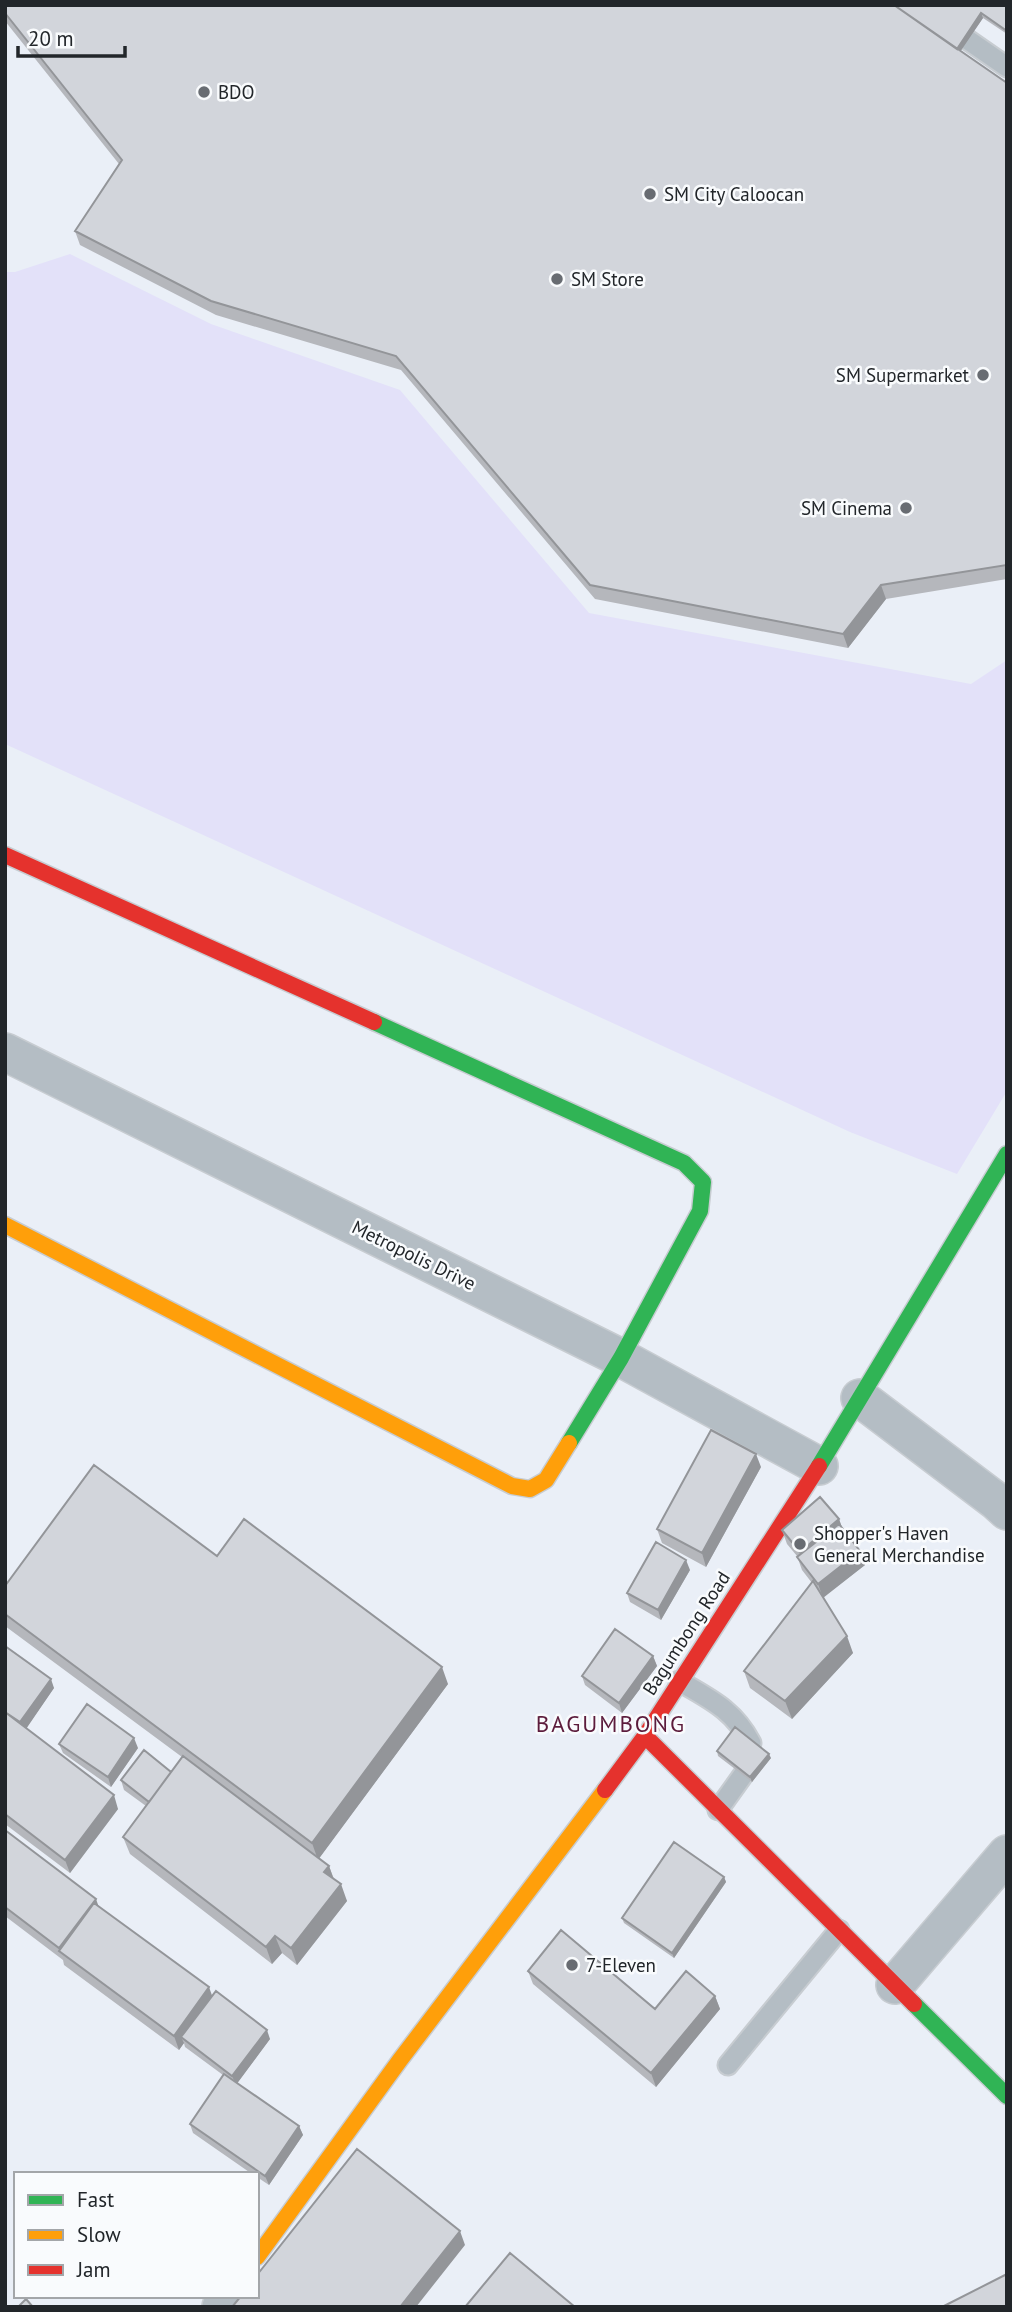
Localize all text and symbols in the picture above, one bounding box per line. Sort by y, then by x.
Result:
scale bar [18,14,124,58]
text: 20 m [28,25,74,52]
place label: BDO [218,80,255,104]
marker: BDO [196,84,212,100]
place label: SM City Caloocan [664,182,804,206]
marker: SM City Caloocan [642,186,658,202]
place label: SM Store [571,267,644,291]
marker: SM Store [549,271,565,287]
place label: SM Supermarket [836,363,970,387]
marker: SM Supermarket [975,367,991,383]
place label: SM Cinema [801,496,892,520]
marker: SM Cinema [898,500,914,516]
street label: Metropolis Drive [348,1215,480,1295]
place label: Shopper's Haven General Merchandise [814,1521,985,1567]
marker: Shopper's Haven General Merchandise [792,1536,808,1552]
street label: Bagumbong Road [637,1567,735,1699]
district label: BAGUMBONG [536,1709,686,1738]
place label: 7-Eleven [586,1953,656,1977]
marker: 7-Eleven [564,1957,580,1973]
legend [14,2172,259,2298]
text: Fast [77,2186,114,2213]
text: Slow [77,2221,121,2248]
text: Jam [76,2256,111,2283]

